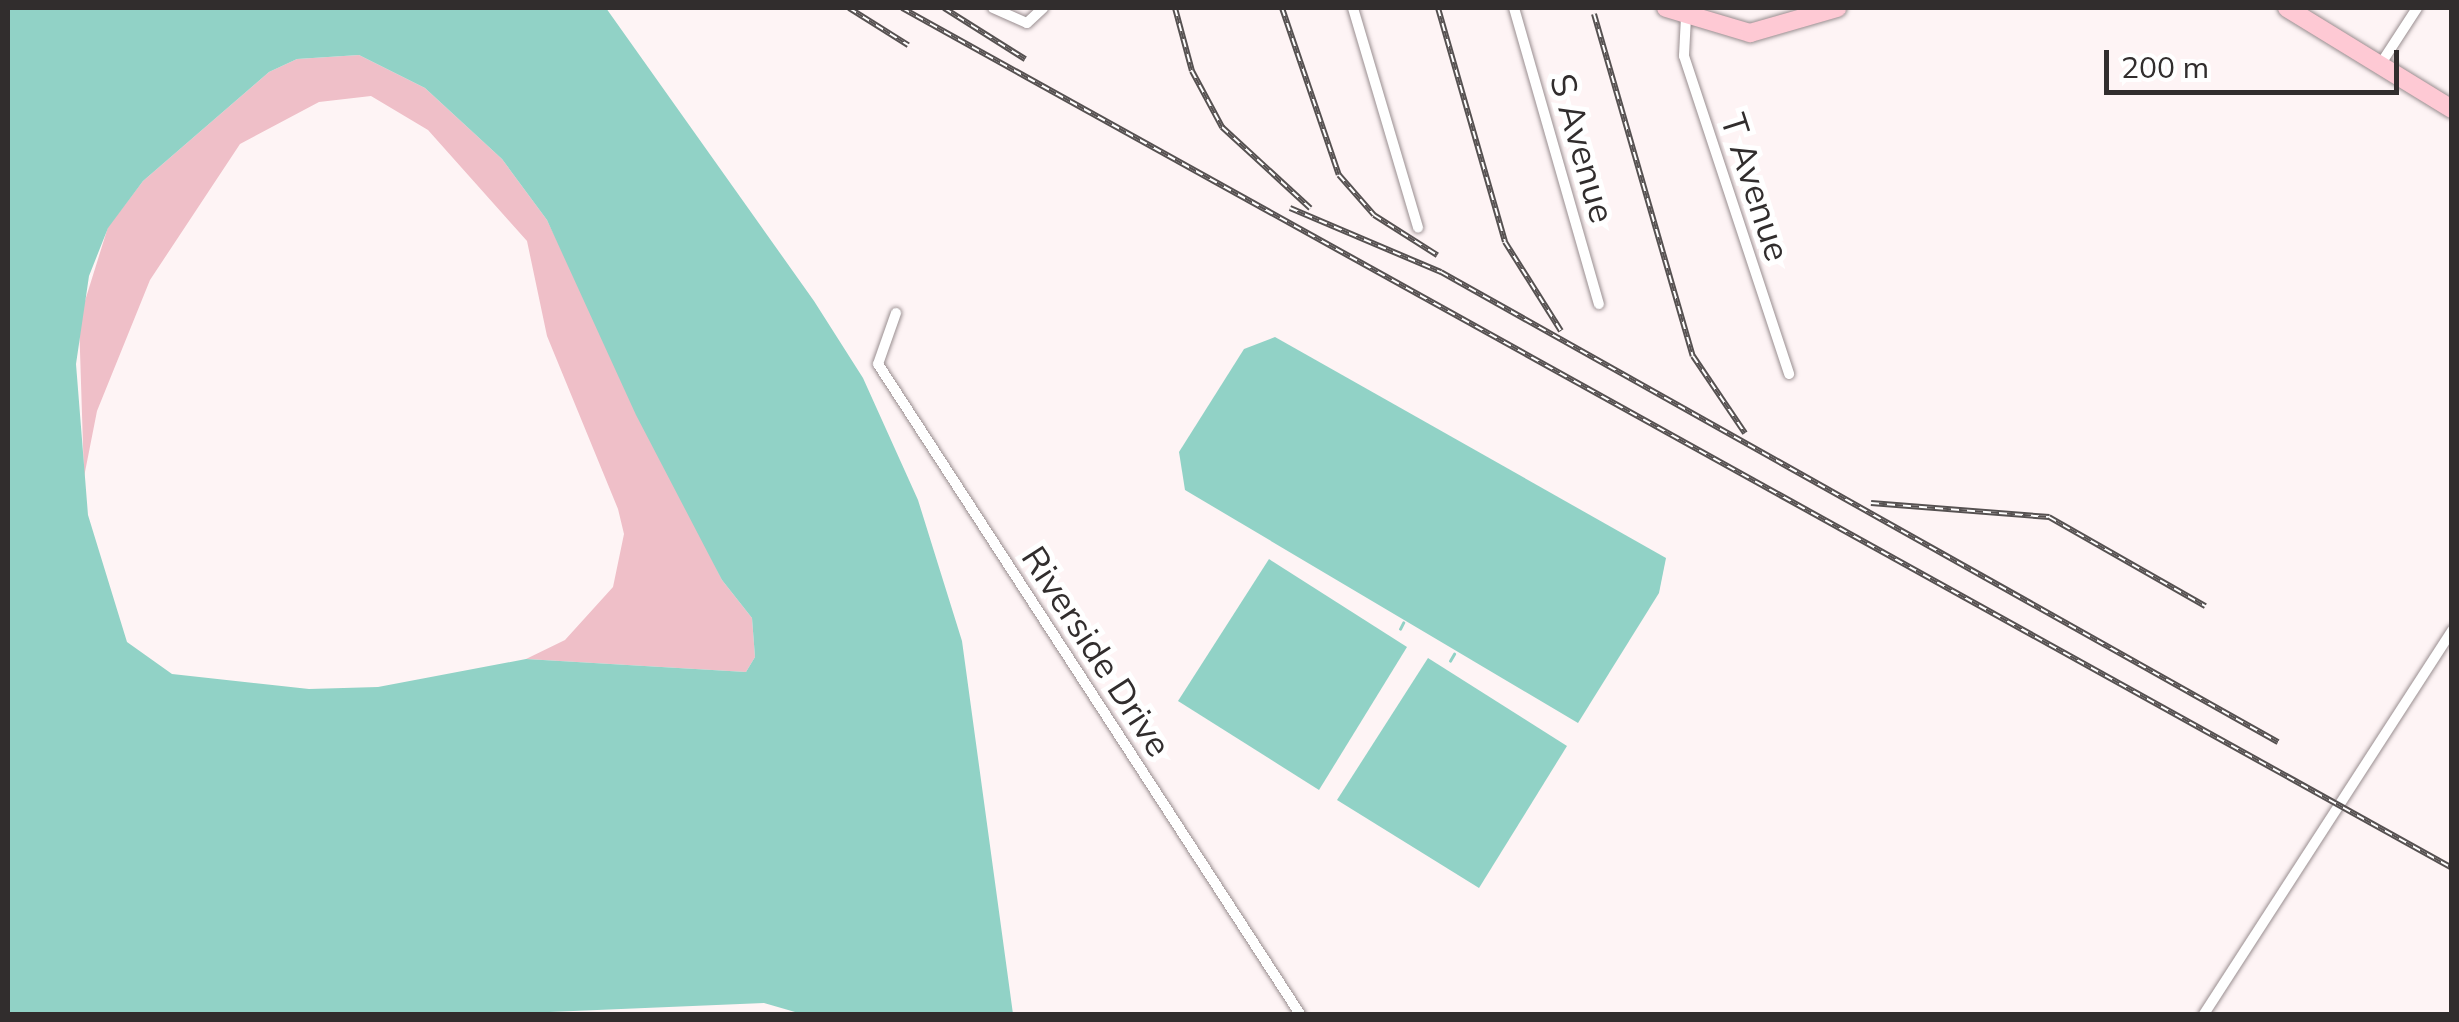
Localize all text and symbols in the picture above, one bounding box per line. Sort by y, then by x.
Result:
scale bar [2109,30,2404,92]
text: 200 m [2121,48,2209,86]
street label: S Avenue [1542,69,1624,227]
street label: T Avenue [1713,108,1799,266]
street label: Riverside Drive [1014,538,1180,764]

